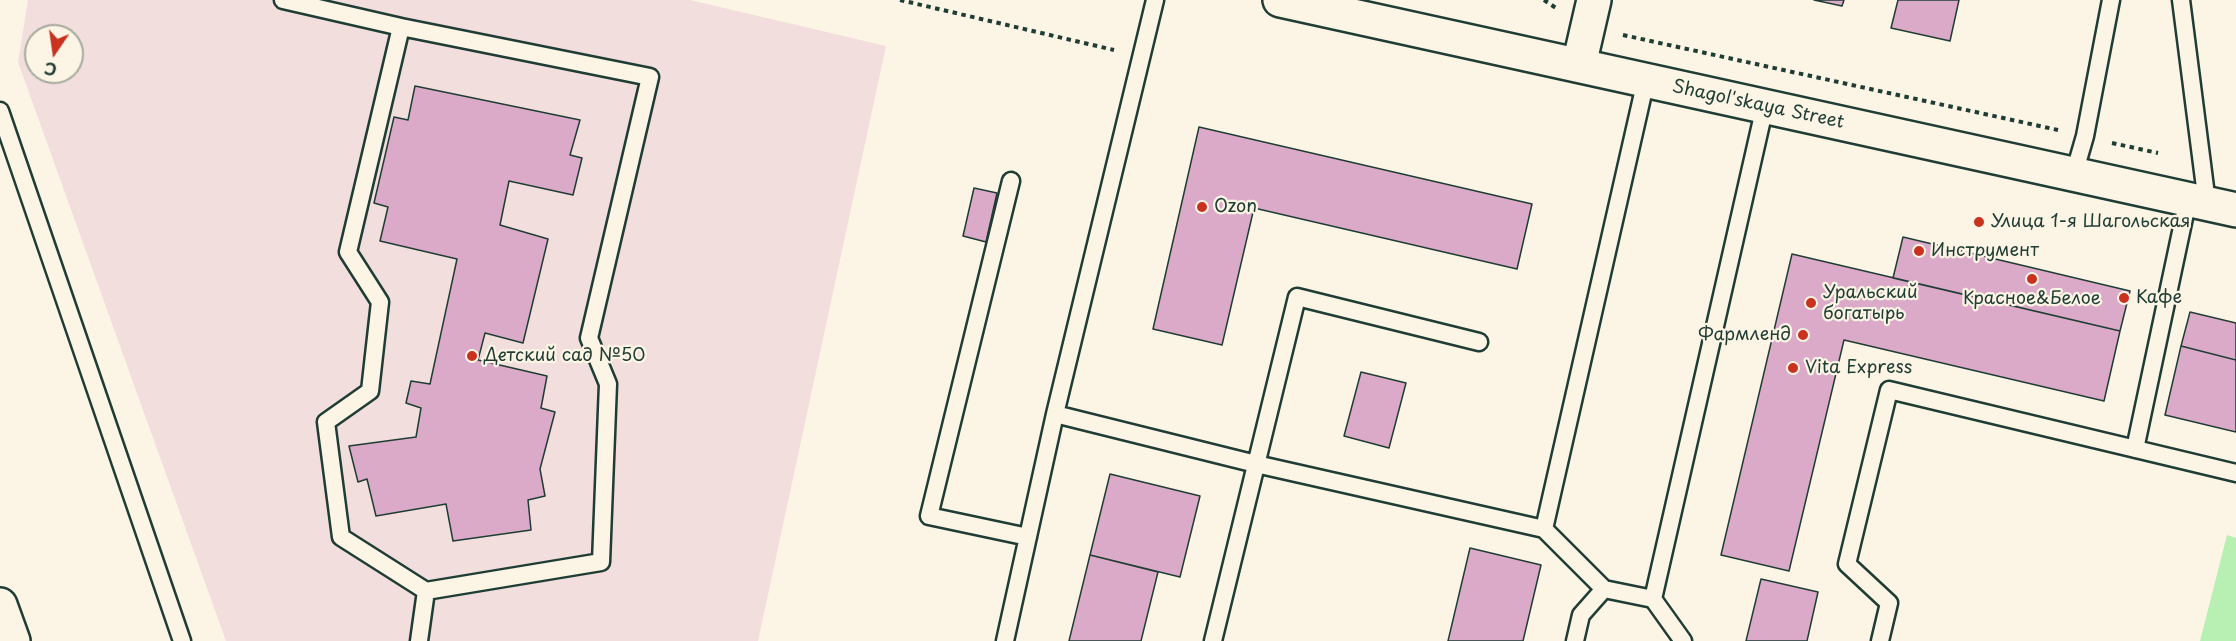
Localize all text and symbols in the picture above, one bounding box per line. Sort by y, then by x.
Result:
north arrow [24,24,84,84]
text: С [42,57,59,83]
street label: Shagol'skaya Street [1670,76,1846,134]
place label: Ozon [1214,196,1257,218]
marker: Ozon [1195,200,1209,214]
place label: Улица 1-я Шагольская [1991,211,2190,233]
marker: Улица 1-я Шагольская [1972,215,1986,229]
place label: Инструмент [1931,240,2039,262]
marker: Инструмент [1912,244,1926,258]
marker: Красное&Белое [2025,272,2039,286]
place label: Уральский богатырь [1823,282,1918,324]
place label: Кафе [2136,287,2182,309]
place label: Красное&Белое [1963,288,2101,310]
marker: Кафе [2117,291,2131,305]
marker: Уральский богатырь [1804,296,1818,310]
place label: Фармленд [1698,324,1791,346]
marker: Фармленд [1796,328,1810,342]
place label: Детский сад №50 [484,345,645,367]
marker: Детский сад №50 [465,349,479,363]
place label: Vita Express [1805,357,1912,379]
marker: Vita Express [1786,361,1800,375]

